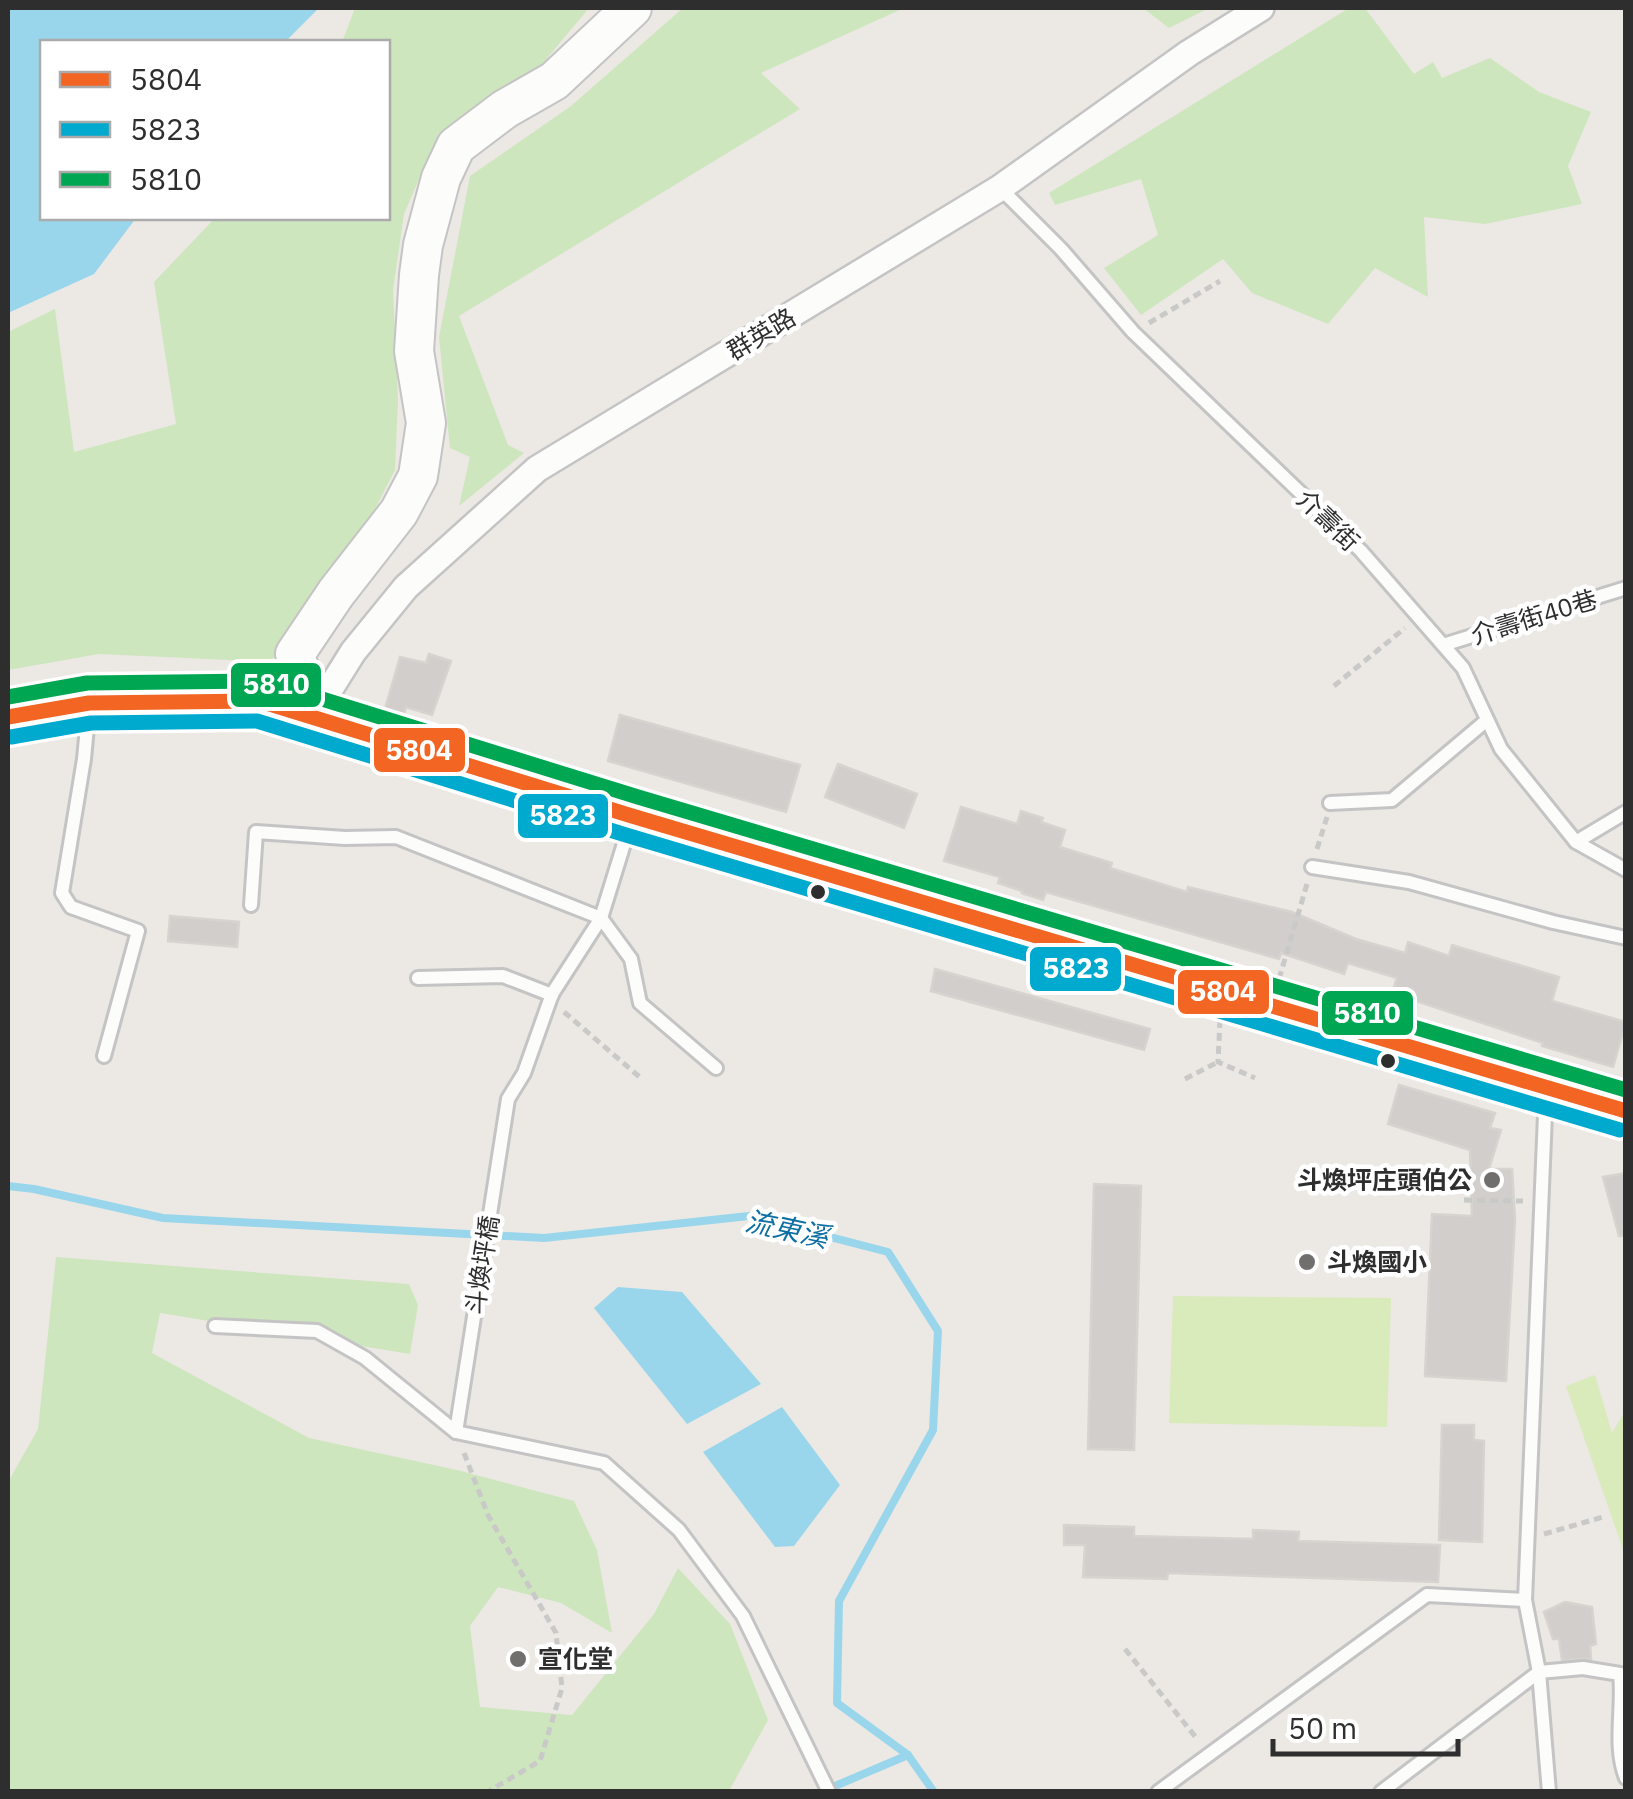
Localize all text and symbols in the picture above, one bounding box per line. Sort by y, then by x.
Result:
legend [40,40,390,220]
text: 5804 [130,59,202,98]
text: 5823 [130,109,202,148]
text: 5810 [130,159,202,198]
street label: 群英路 [720,300,801,367]
street label: 介壽街 [1290,482,1367,558]
street label: 介壽街40巷 [1467,582,1601,651]
line badge: 5810 [229,661,323,709]
text: 5810 [242,665,310,702]
line badge: 5804 [372,726,467,774]
text: 5804 [385,731,453,768]
line badge: 5823 [516,792,610,840]
text: 5823 [529,796,597,833]
unlabelled marker [808,882,828,902]
line badge: 5823 [1028,945,1123,993]
text: 5823 [1042,949,1110,986]
line badge: 5804 [1176,968,1271,1016]
text: 5804 [1189,972,1257,1009]
line badge: 5810 [1320,989,1415,1037]
text: 5810 [1333,994,1401,1031]
unlabelled marker [1378,1051,1398,1071]
place label: 斗煥坪庄頭伯公 [1297,1163,1472,1196]
marker: 斗煥坪庄頭伯公 [1481,1169,1503,1191]
water label: 流東溪 [742,1202,836,1256]
street label: 斗煥坪橋 [457,1213,506,1317]
place label: 斗煥國小 [1327,1245,1427,1278]
marker: 斗煥國小 [1296,1251,1318,1273]
place label: 宣化堂 [538,1642,613,1675]
marker: 宣化堂 [507,1648,529,1670]
scale bar [1273,1694,1458,1756]
text: 50 m [1288,1708,1357,1747]

